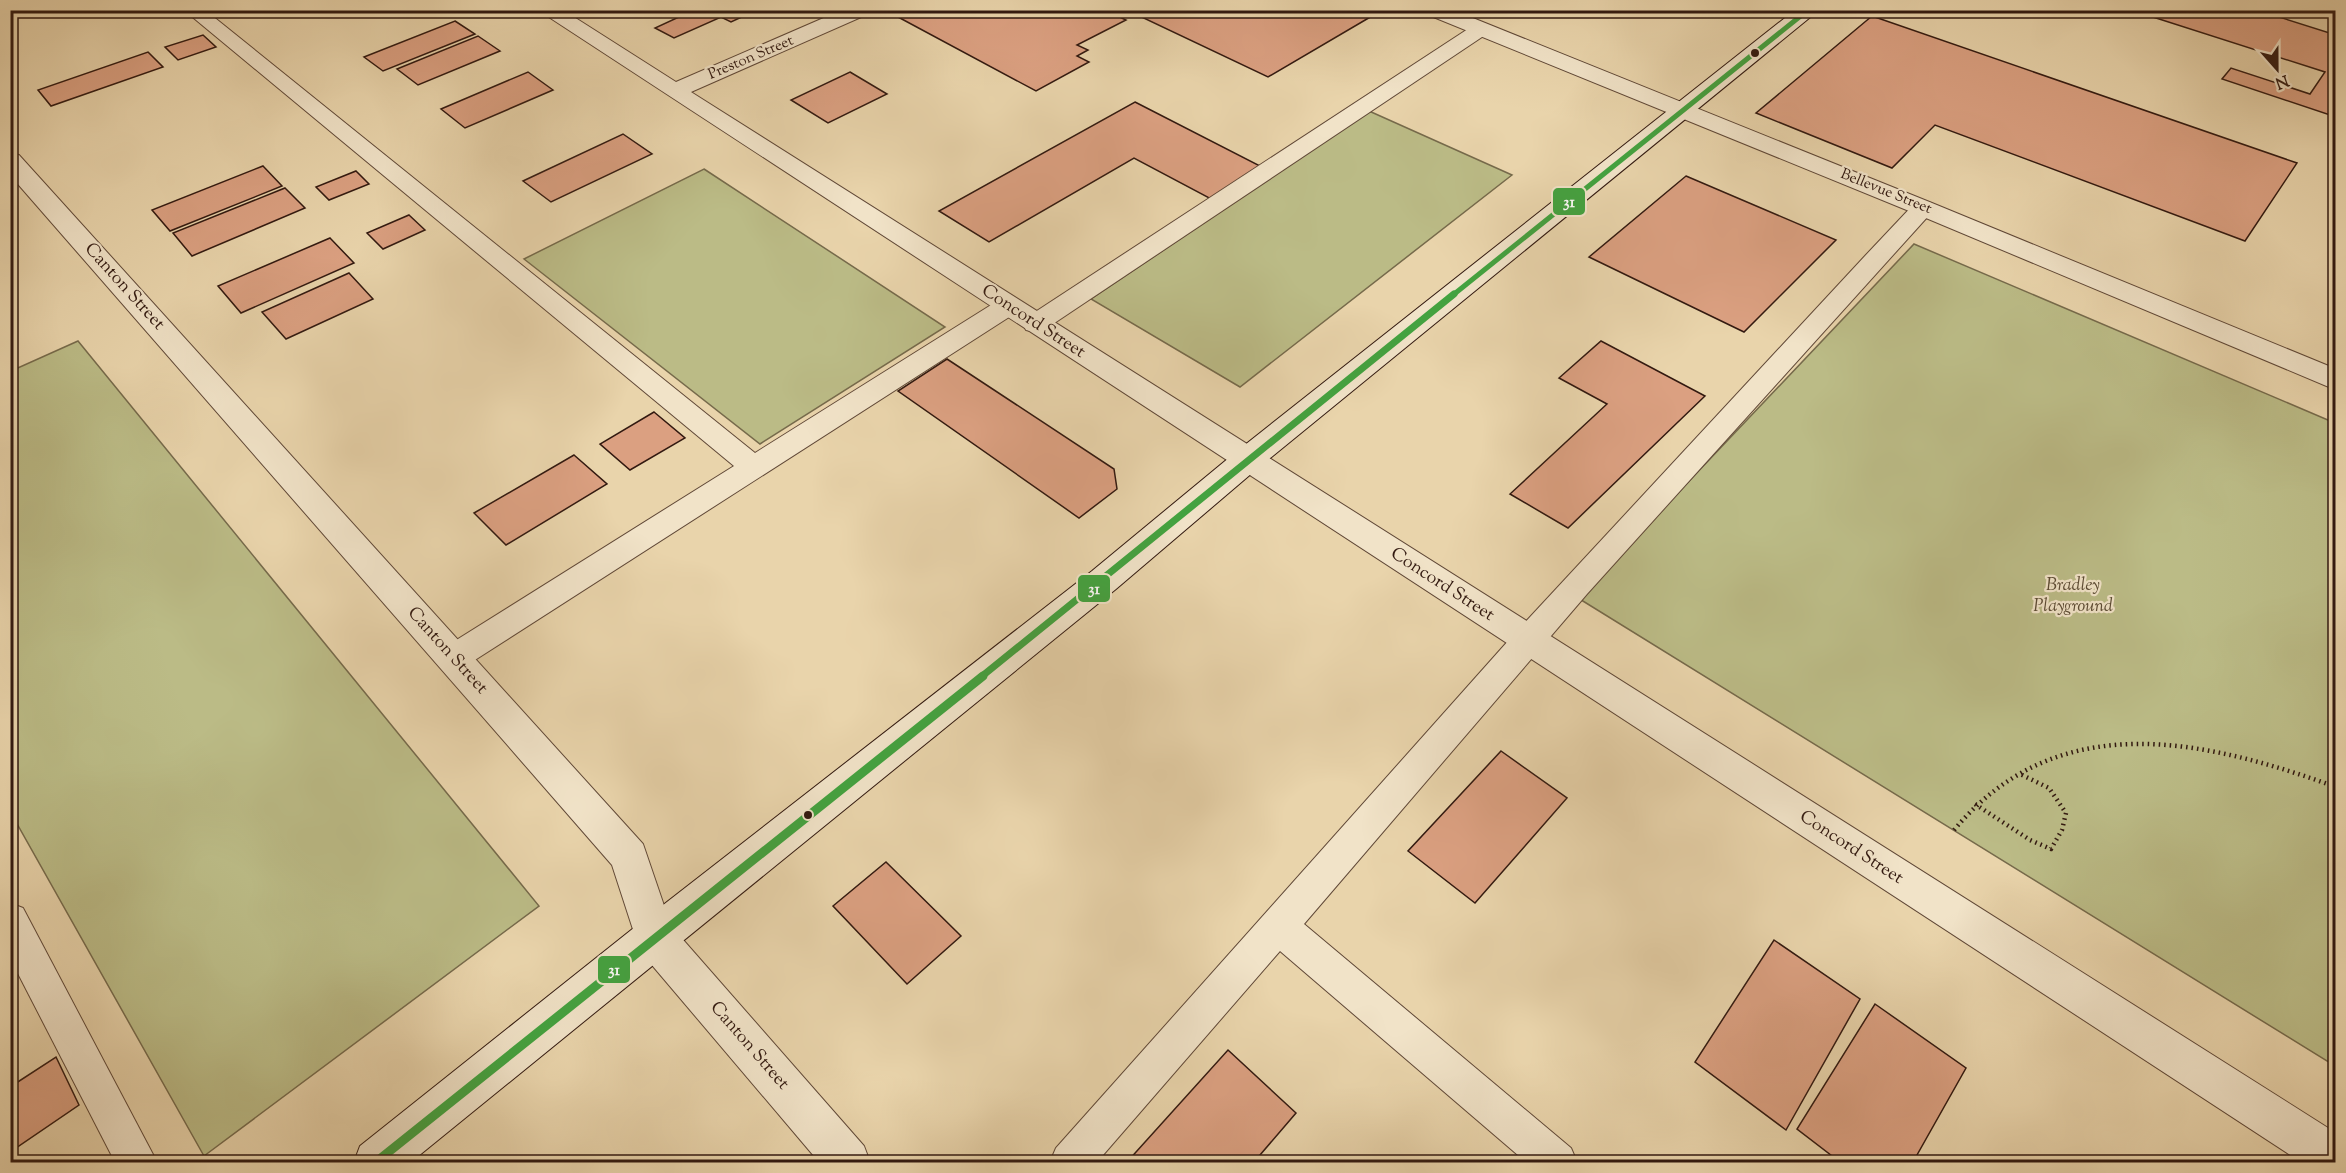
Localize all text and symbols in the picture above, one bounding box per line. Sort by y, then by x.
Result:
street label: Preston Street [705,31,797,85]
north arrow [2247,39,2307,99]
unlabelled marker [1749,47,1761,59]
text: N [2271,68,2292,94]
street label: Bellevue Street [1837,164,1935,220]
line badge: 31 [1552,187,1586,216]
text: 31 [1563,192,1576,215]
street label: Canton Street [78,237,170,337]
street label: Concord Street [976,279,1090,365]
street label: Concord Street [1385,542,1499,628]
park label: Bradley Playground [2033,573,2113,620]
line badge: 31 [1077,574,1111,603]
text: 31 [1088,579,1101,602]
street label: Canton Street [401,601,493,701]
street label: Concord Street [1794,805,1908,891]
unlabelled marker [802,809,814,821]
line badge: 31 [597,955,631,984]
text: 31 [608,960,621,983]
street label: Canton Street [703,996,795,1096]

